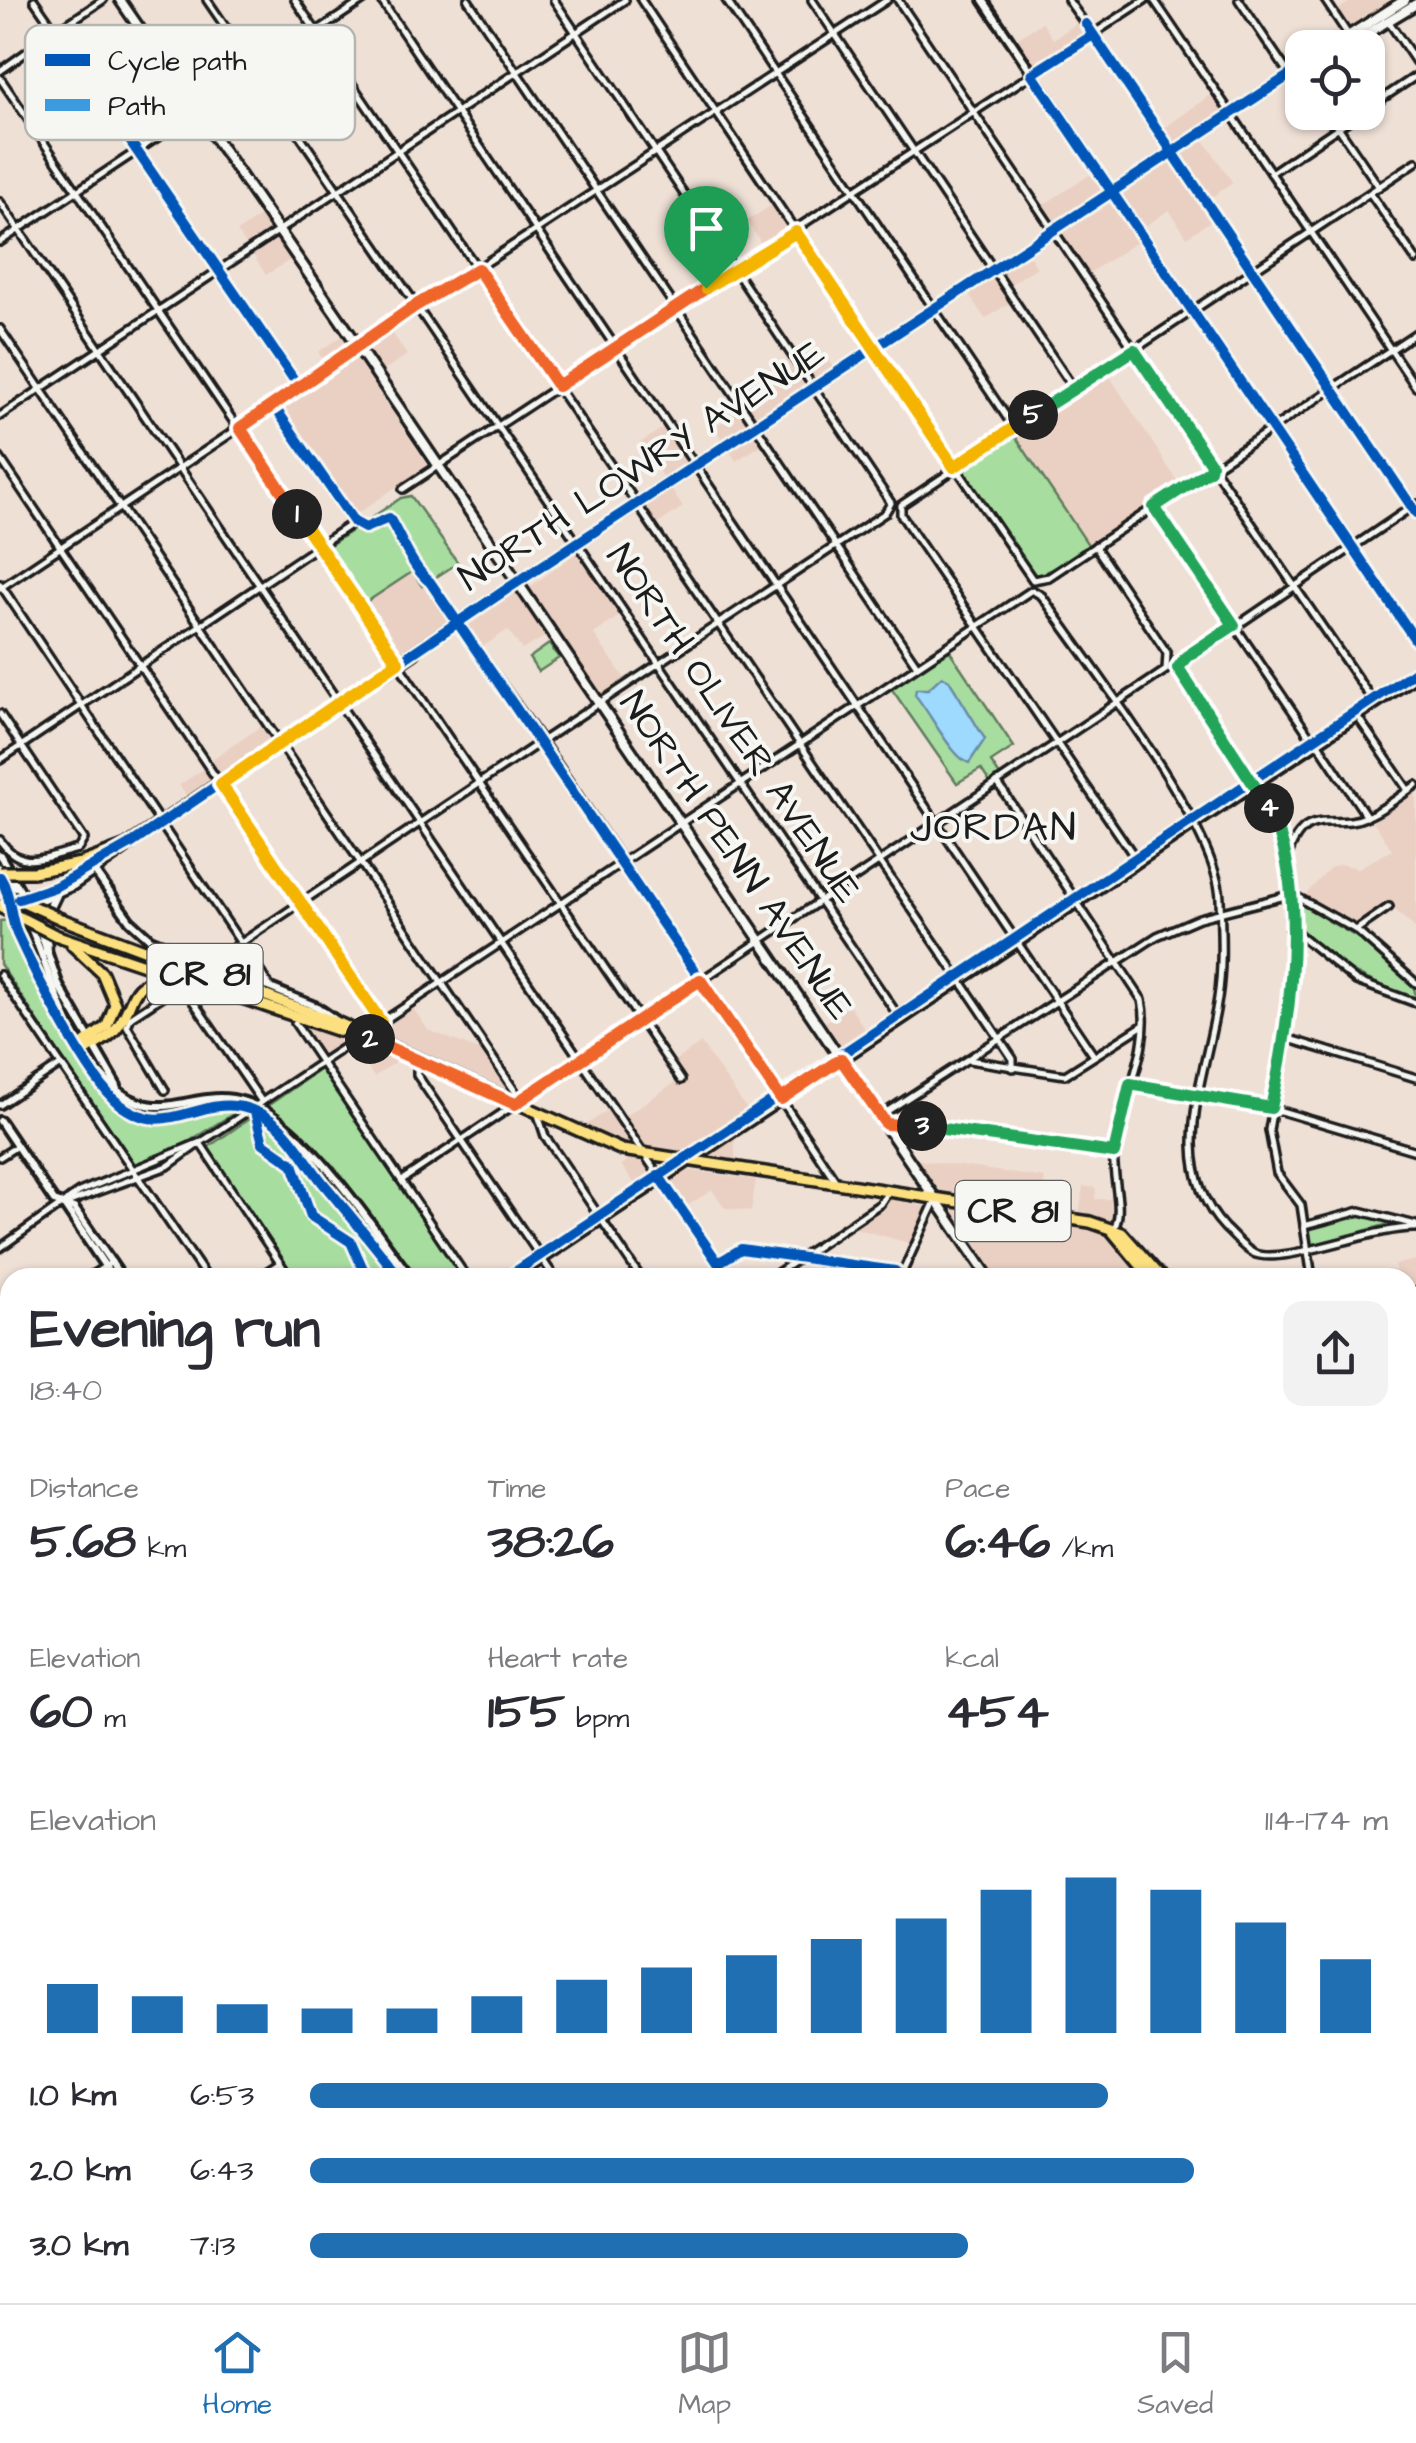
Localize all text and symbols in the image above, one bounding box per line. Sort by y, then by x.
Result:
legend [25,25,355,140]
map controls [1285,30,1385,130]
button: locate [1285,30,1385,130]
text: Cycle path [108,42,247,83]
text: Path [108,87,165,126]
pin [664,186,749,289]
icon: arrive [679,201,734,256]
street label: NORTH LOWRY AVENUE [449,328,835,604]
pin: 5 [1008,390,1058,440]
text: 5 [1023,395,1043,434]
pin: 1 [272,489,322,539]
text: 1 [295,494,299,533]
street label: NORTH OLIVER AVENUE [593,534,873,914]
street label: NORTH PENN AVENUE [606,681,866,1031]
pin: 4 [1244,783,1294,833]
text: 4 [1259,788,1279,827]
district label: JORDAN [910,801,1078,856]
road number: CR 81 [148,944,262,1004]
pin: 2 [345,1014,395,1064]
text: 2 [362,1019,378,1058]
pin: 3 [897,1101,947,1151]
text: 3 [915,1106,929,1145]
road number: CR 81 [956,1181,1070,1241]
text: Evening run [30,1292,320,1368]
button: share [1283,1301,1388,1406]
text: 18:40 [30,1368,102,1413]
text: Distance [30,1469,139,1508]
text: Time [488,1469,546,1508]
text: Pace [945,1469,1010,1508]
text: 5.68 [30,1508,136,1577]
text: 38:26 [488,1508,614,1577]
text: 6:46 [945,1508,1050,1577]
text: km [136,1529,186,1568]
text: /km [1050,1529,1113,1568]
text: Elevation [30,1639,140,1678]
text: Heart rate [488,1639,628,1678]
text: kcal [945,1639,999,1678]
text: 60 [30,1678,93,1747]
text: 155 [488,1678,565,1747]
text: 454 [945,1678,1049,1747]
text: m [93,1699,126,1738]
text: bpm [565,1699,629,1738]
text: Elevation [30,1798,156,1843]
text: 114–174 m [1265,1798,1388,1843]
text: 1.0 km [30,2073,116,2118]
text: 6:53 [190,2073,254,2118]
text: 2.0 km [30,2148,130,2193]
text: 6:43 [190,2148,253,2193]
text: 3.0 km [30,2223,128,2268]
text: 7:13 [190,2223,235,2268]
tab: Home [203,2325,272,2424]
tab: Map [677,2325,732,2424]
tab: Saved [1137,2325,1213,2424]

